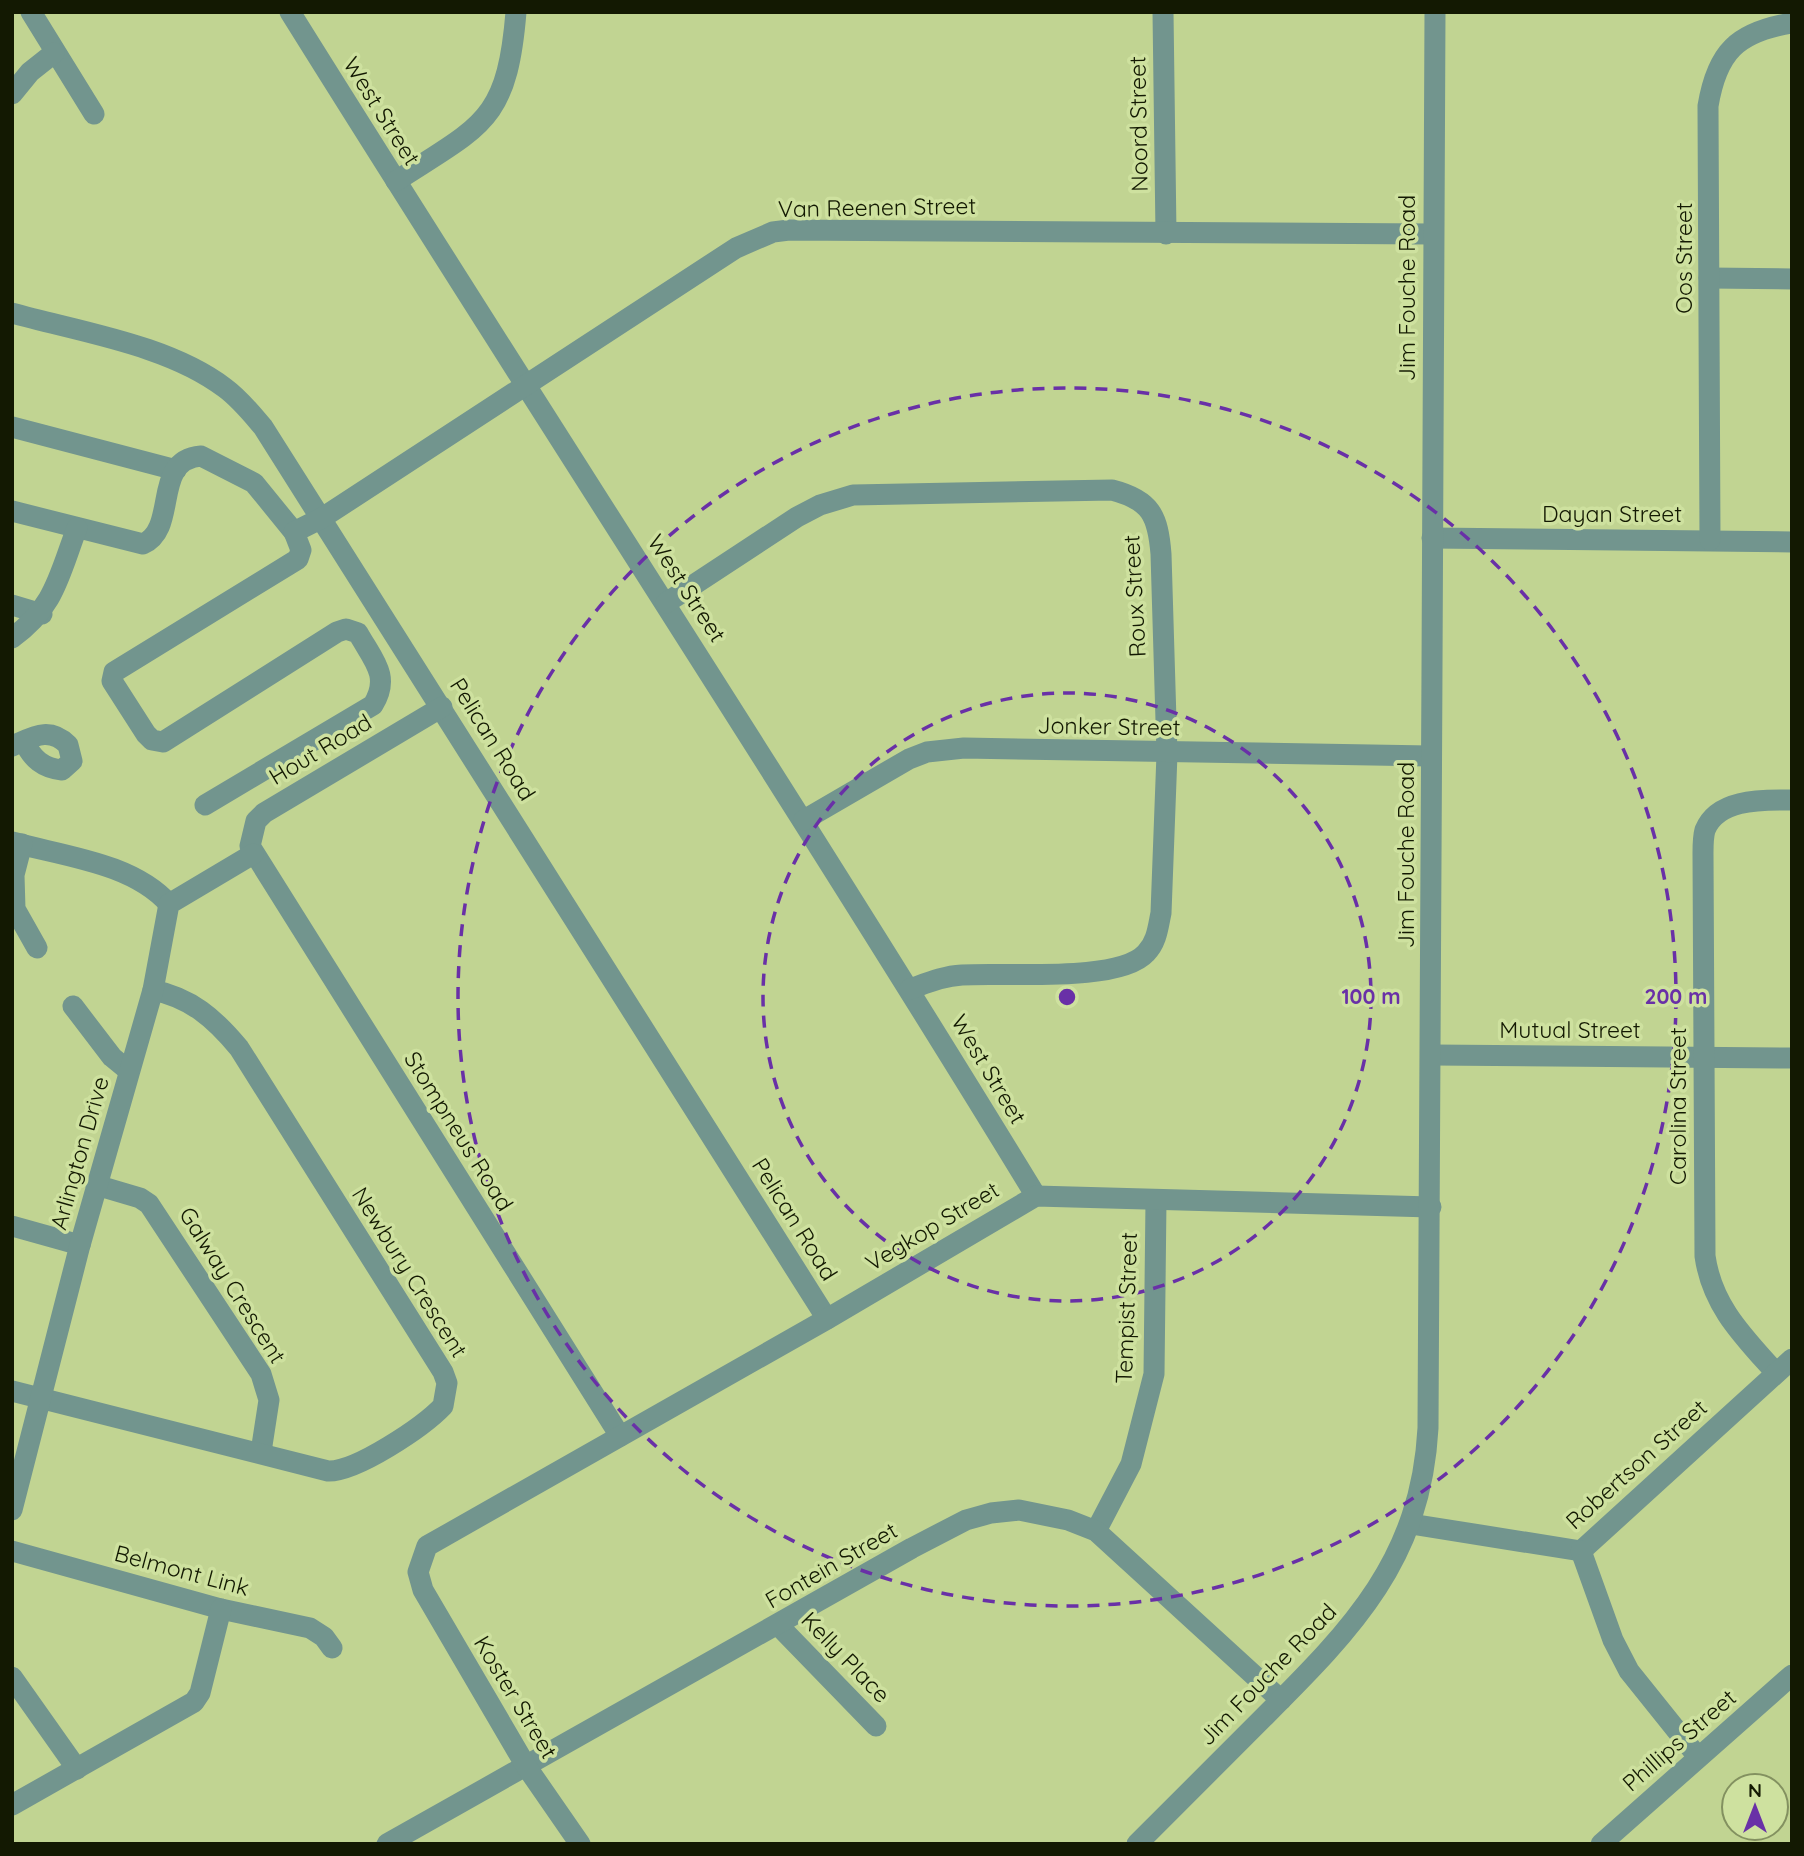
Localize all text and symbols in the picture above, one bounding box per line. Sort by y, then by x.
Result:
street label: West Street [337,51,427,171]
street label: Noord Street [1122,56,1154,192]
street label: Van Reenen Street [778,191,977,223]
street label: Jim Fouche Road [1392,195,1421,381]
street label: Oos Street [1669,202,1698,314]
street label: Dayan Street [1542,499,1682,528]
street label: West Street [641,529,733,647]
street label: Roux Street [1116,534,1152,658]
street label: Pelican Road [444,672,542,806]
street label: Hout Road [263,707,377,791]
street label: Jonker Street [1037,710,1181,742]
street label: Jim Fouche Road [1391,762,1420,948]
text: 100 m [1341,983,1401,1009]
text: 200 m [1645,983,1707,1009]
centre of rings [1055,985,1079,1009]
street label: West Street [945,1009,1033,1129]
street label: Mutual Street [1499,1015,1641,1044]
street label: Carolina Street [1663,1027,1692,1185]
street label: Stompneus Road [398,1046,520,1216]
street label: Arlington Drive [43,1073,115,1233]
street label: Pelican Road [746,1152,844,1286]
street label: Vegkop Street [860,1175,1004,1277]
street label: Newbury Crescent [346,1181,474,1363]
street label: Galway Crescent [173,1201,293,1369]
street label: Tempist Street [1109,1231,1143,1384]
street label: Robertson Street [1559,1393,1713,1535]
street label: Fontein Street [760,1515,902,1615]
street label: Belmont Link [111,1538,253,1602]
street label: Jim Fouche Road [1192,1597,1342,1751]
street label: Kelly Place [795,1605,897,1709]
street label: Koster Street [468,1630,564,1764]
street label: Phillips Street [1616,1683,1742,1797]
north arrow [1720,1772,1790,1842]
text: N [1748,1778,1762,1802]

